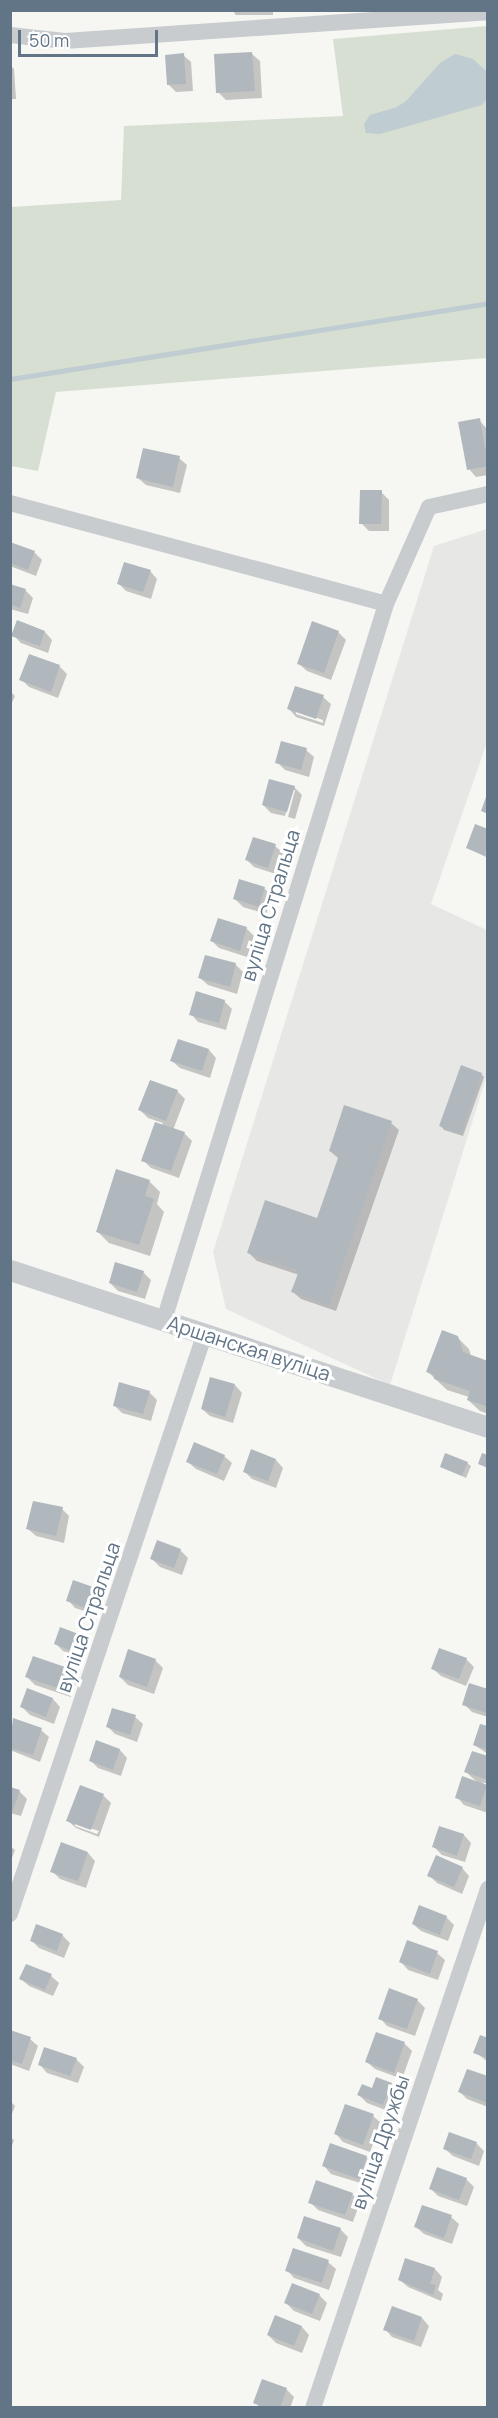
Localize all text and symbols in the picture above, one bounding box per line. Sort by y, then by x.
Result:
scale bar [21,18,160,56]
text: 50 m [29,28,69,52]
street label: вуліца Стральца [236,826,304,984]
street label: Аршанская вуліца [164,1310,334,1386]
street label: вуліца Стральца [51,1539,125,1695]
street label: вуліца Дружбы [346,2072,414,2212]

